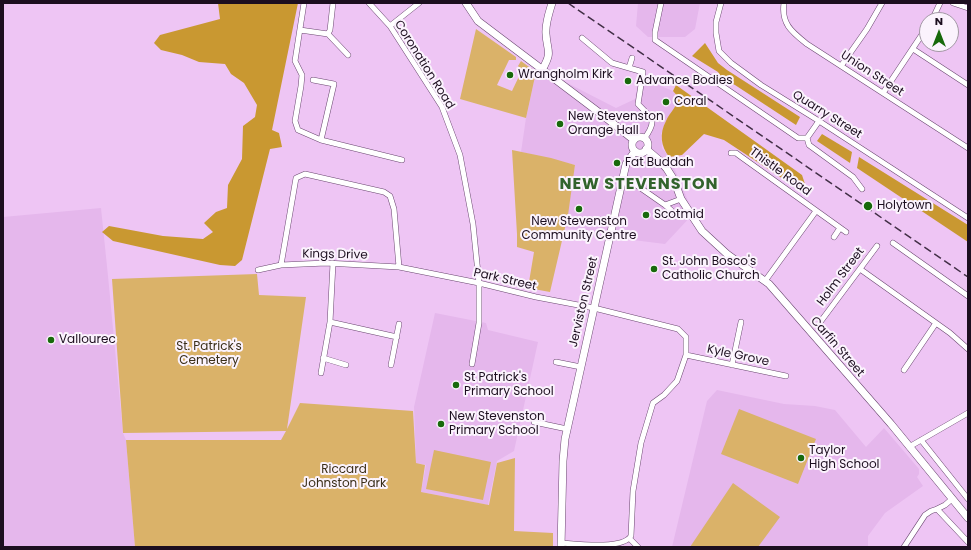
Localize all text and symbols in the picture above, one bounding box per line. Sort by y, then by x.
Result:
north arrow [919,12,959,52]
text: N [935,13,943,29]
street label: Coronation Road [391,18,457,112]
street label: Union Street [838,48,906,100]
place label: Wrangholm Kirk [518,68,613,82]
marker: Wrangholm Kirk [505,70,515,80]
place label: Advance Bodies [636,74,732,88]
marker: Advance Bodies [623,76,633,86]
street label: Quarry Street [790,88,864,142]
place label: Coral [674,95,706,109]
marker: Coral [661,97,671,107]
place label: New Stevenston Orange Hall [568,110,664,138]
marker: New Stevenston Orange Hall [555,119,565,129]
street label: Thistle Road [746,145,814,199]
place label: Fat Buddah [625,156,694,170]
marker: Fat Buddah [612,158,622,168]
district label: NEW STEVENSTON [559,175,719,195]
place label: Holytown [877,199,932,213]
marker: Holytown [862,200,874,212]
marker: New Stevenston Community Centre [574,204,584,214]
place label: Scotmid [654,208,704,222]
marker: Scotmid [641,210,651,220]
place label: New Stevenston Community Centre [522,215,636,243]
street label: Holm Street [814,245,868,309]
street label: Kings Drive [302,247,368,263]
street label: Jerviston Street [567,255,601,349]
place label: St. John Bosco's Catholic Church [662,255,760,283]
marker: St. John Bosco's Catholic Church [649,264,659,274]
street label: Park Street [472,266,538,294]
street label: Carfin Street [807,314,867,380]
place label: Vallourec [59,333,116,347]
marker: Vallourec [46,335,56,345]
park label: St. Patrick's Cemetery [176,340,242,368]
street label: Kyle Grove [706,342,770,370]
place label: St Patrick's Primary School [464,371,554,399]
marker: St Patrick's Primary School [451,380,461,390]
place label: New Stevenston Primary School [449,410,545,438]
marker: New Stevenston Primary School [436,419,446,429]
place label: Taylor High School [809,444,880,472]
marker: Taylor High School [796,453,806,463]
park label: Riccard Johnston Park [302,463,386,491]

